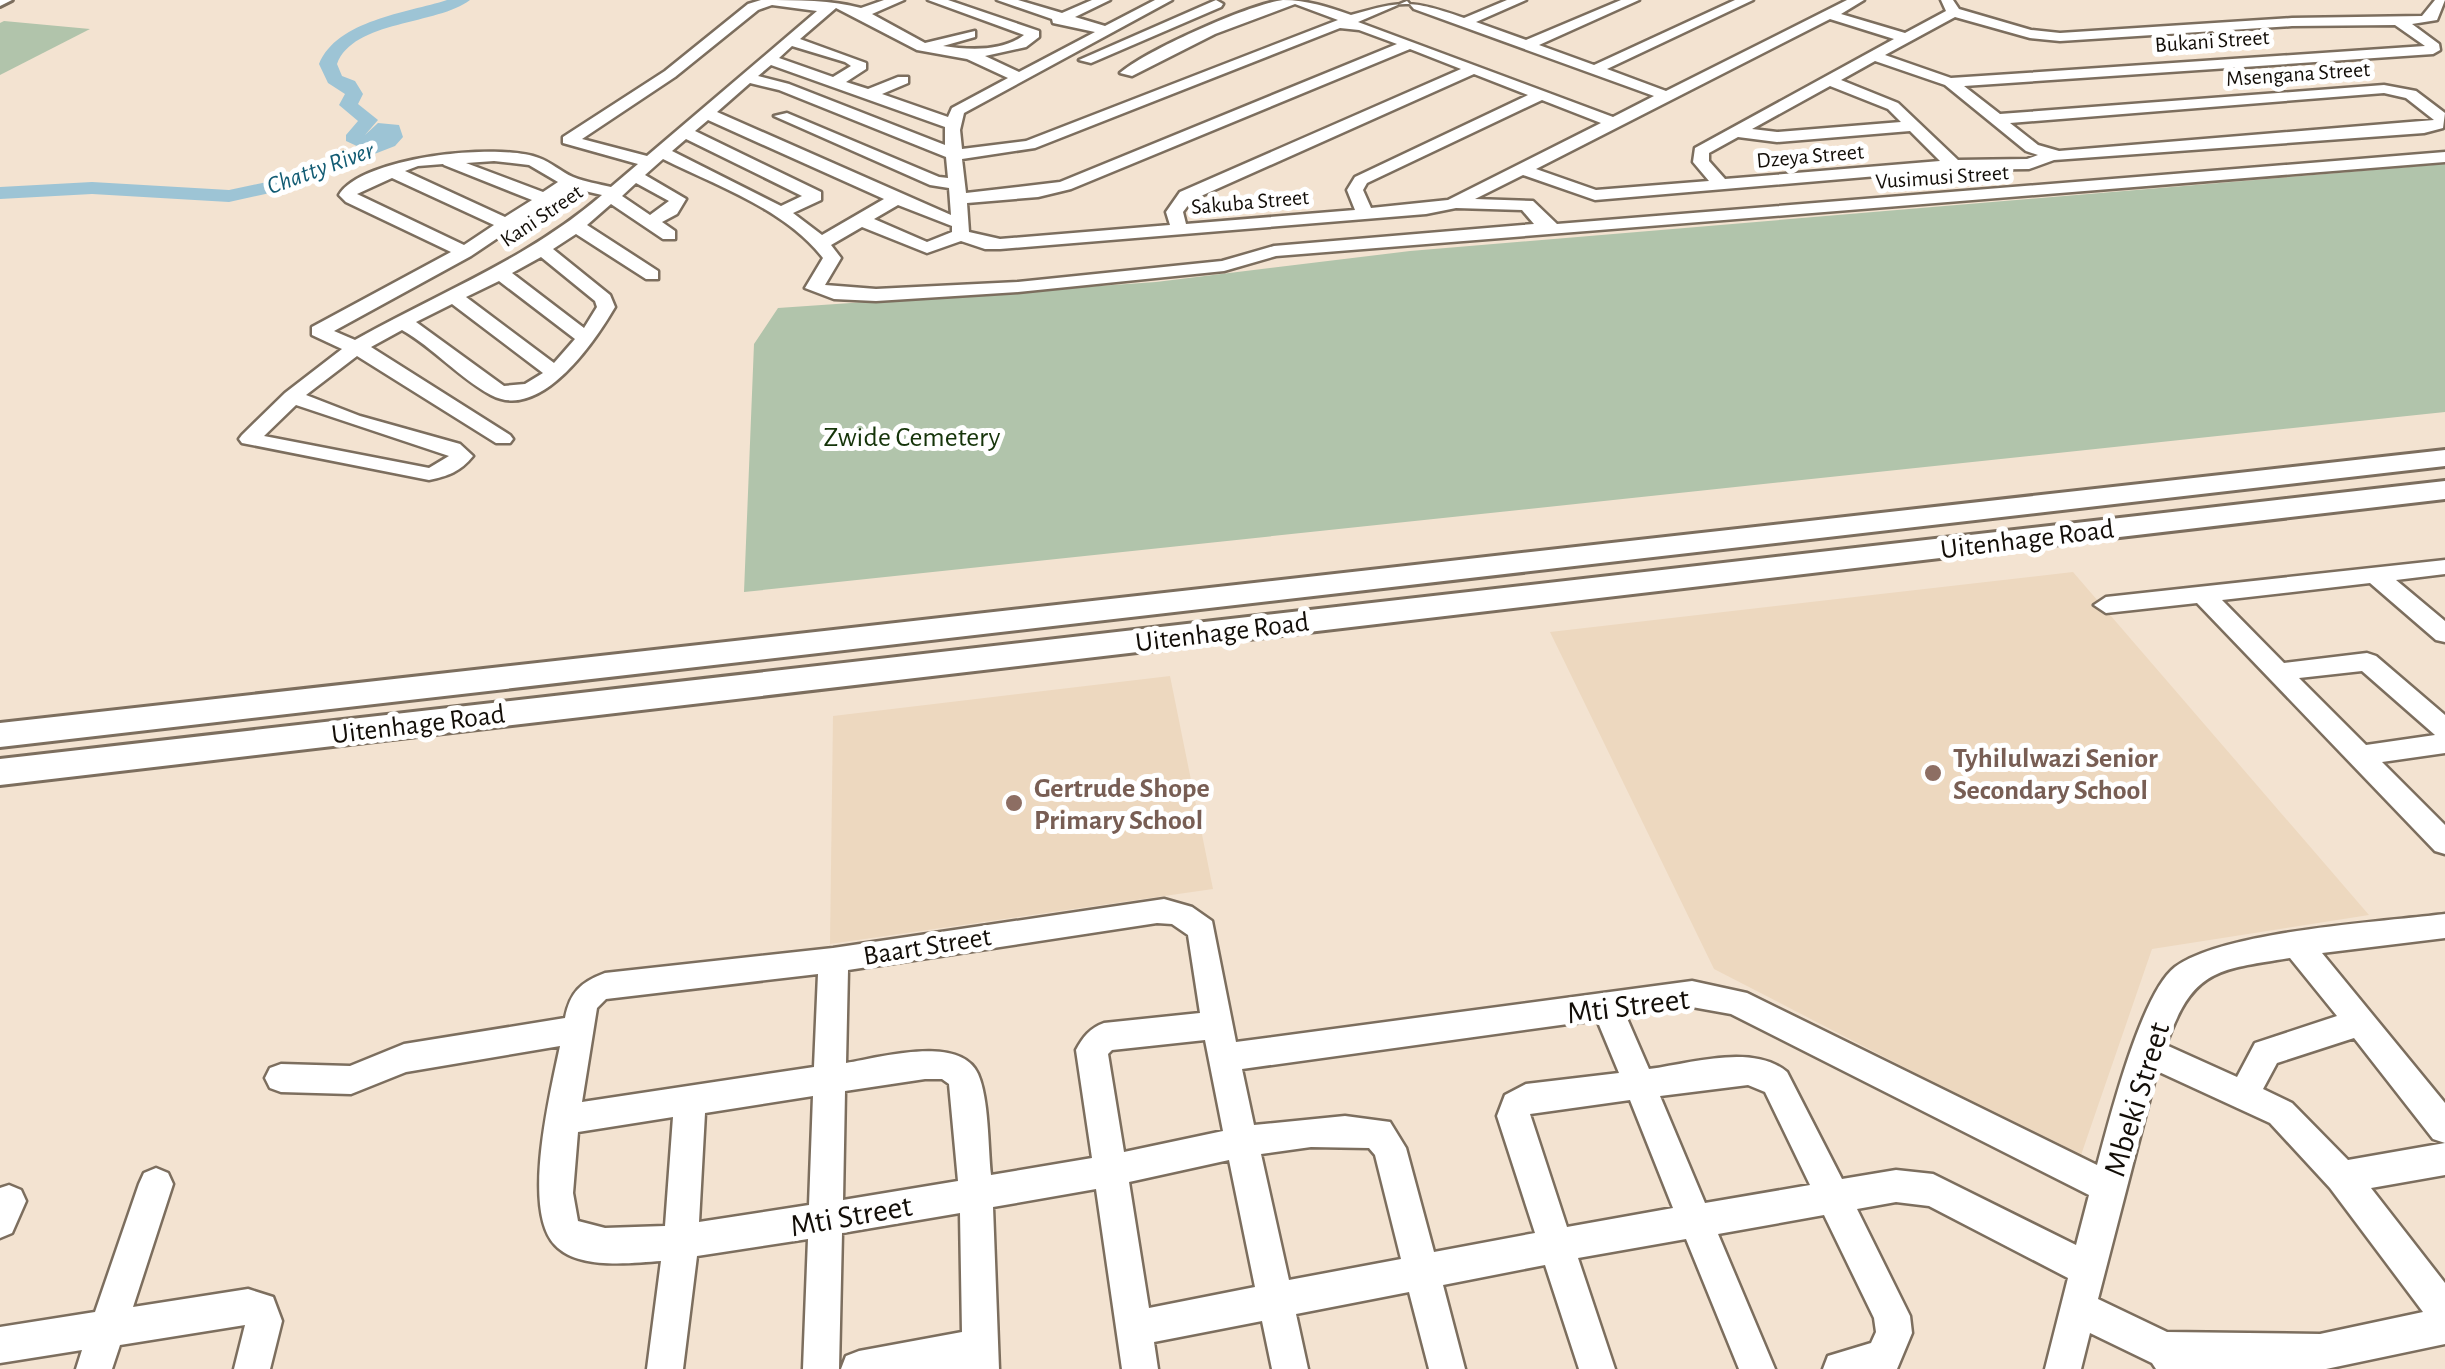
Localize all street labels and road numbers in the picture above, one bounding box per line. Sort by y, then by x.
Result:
street label: Bukani Street [2154,26,2270,56]
street label: Msengana Street [2225,58,2371,90]
street label: Dzeya Street [1755,140,1865,172]
street label: Vusimusi Street [1875,161,2010,193]
street label: Kani Street [497,180,587,251]
street label: Sakuba Street [1190,186,1310,218]
street label: Uitenhage Road [1939,515,2116,565]
street label: Uitenhage Road [1134,608,1311,658]
street label: Uitenhage Road [330,700,507,750]
street label: Baart Street [861,923,993,971]
street label: Mti Street [1565,983,1691,1029]
street label: Mbeki Street [2098,1018,2176,1180]
street label: Mti Street [788,1190,915,1242]

